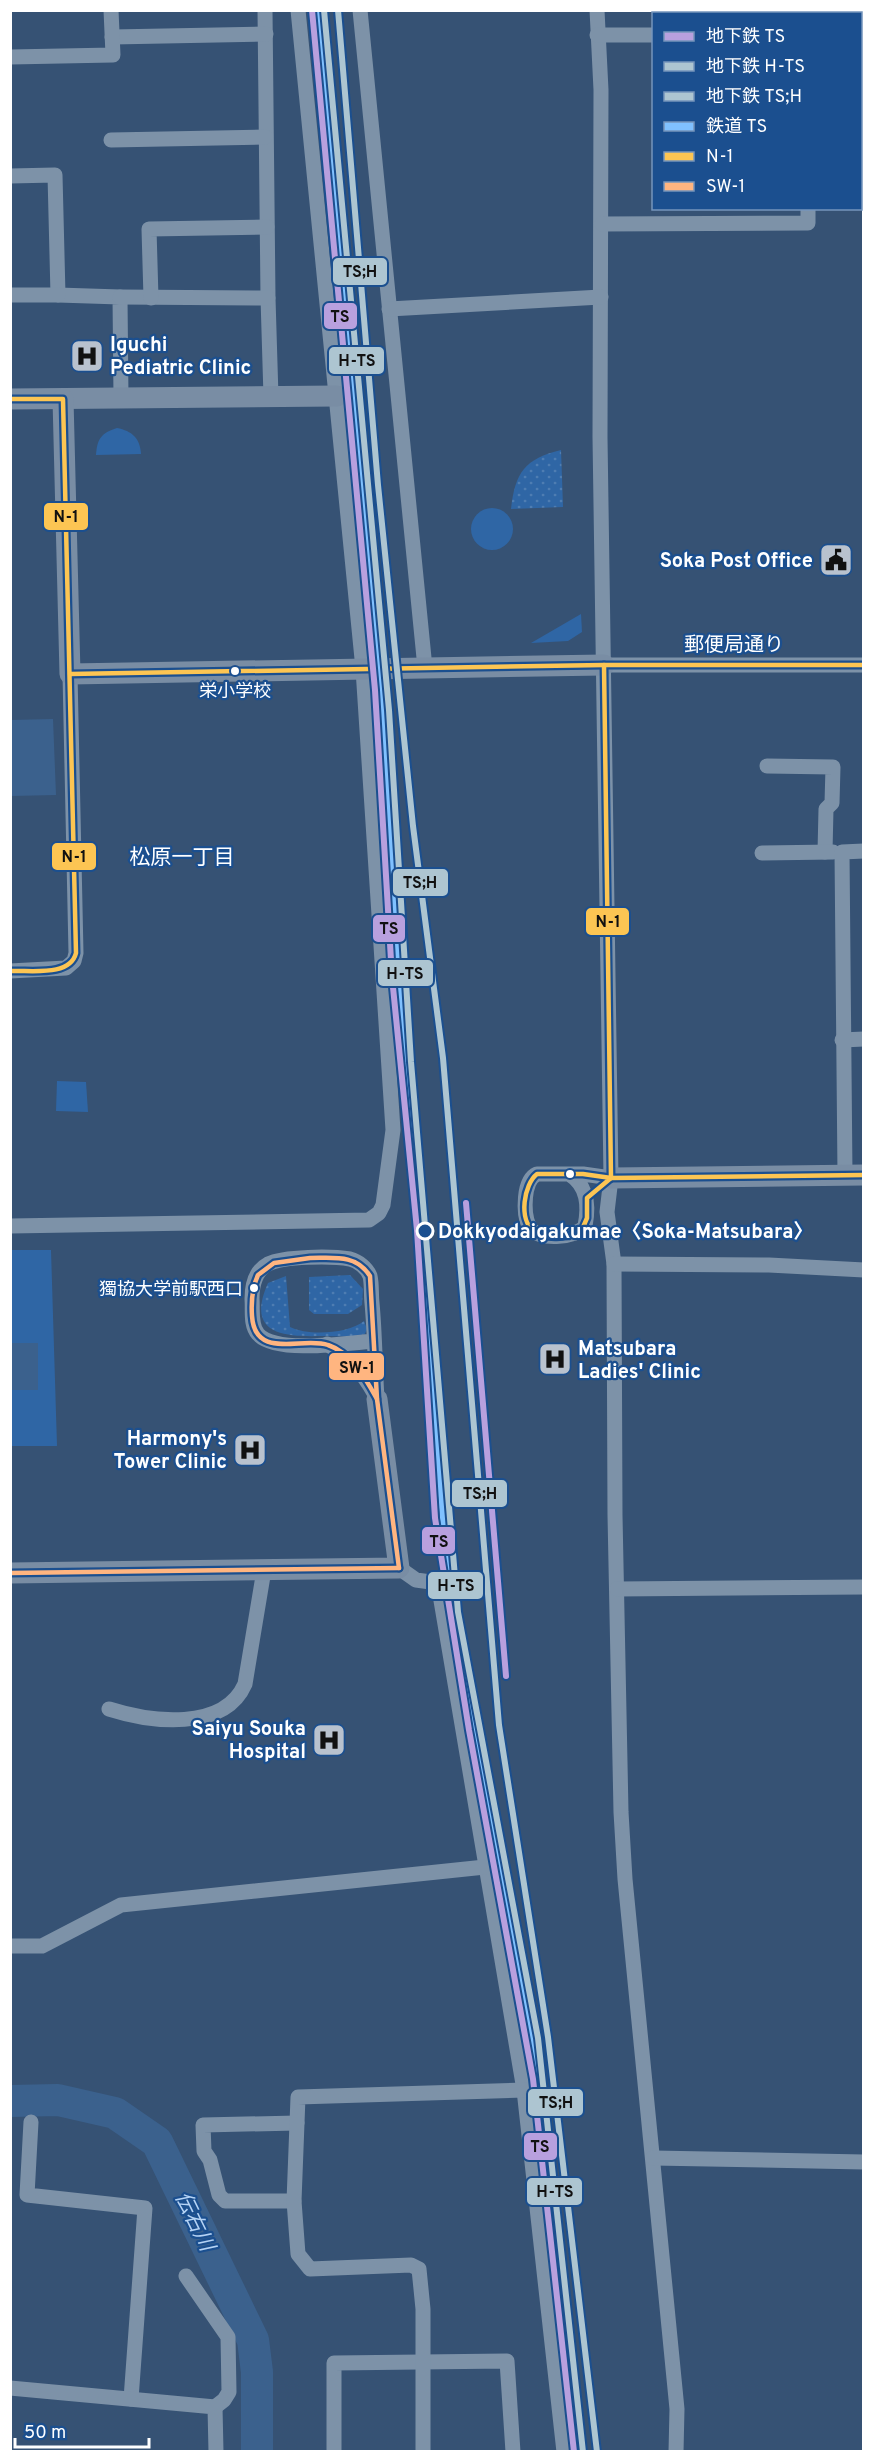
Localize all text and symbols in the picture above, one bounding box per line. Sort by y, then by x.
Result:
legend [652,12,862,210]
text: 地下鉄 TS [706,26,785,49]
text: 地下鉄 H-TS [706,56,805,79]
text: 地下鉄 TS;H [706,86,802,109]
text: 鉄道 TS [706,116,767,139]
text: N-1 [706,146,733,169]
text: SW-1 [706,176,745,199]
line badge: TS;H [332,257,388,286]
text: TS;H [343,263,377,283]
line badge: TS [323,302,358,330]
text: TS [330,308,350,328]
place label: Iguchi Pediatric Clinic [110,333,251,382]
hospital icon: Iguchi Pediatric Clinic [69,338,105,374]
line badge: H-TS [328,346,385,375]
text: H-TS [338,352,376,372]
line badge: N-1 [43,502,89,531]
text: N-1 [53,508,79,528]
public building icon: Soka Post Office [818,542,854,578]
place label: Soka Post Office [660,549,813,575]
street label: 郵便局通り [684,633,784,659]
marker: 栄小学校 [229,665,241,677]
place label: 栄小学校 [199,681,271,704]
line badge: N-1 [51,842,97,871]
district label: 松原一丁目 [130,845,235,872]
text: N-1 [61,848,87,868]
line badge: TS;H [392,868,449,897]
text: TS;H [403,874,437,894]
line badge: N-1 [585,907,630,936]
text: N-1 [595,913,621,933]
line badge: TS [372,914,406,943]
text: TS [379,920,399,940]
line badge: H-TS [377,959,434,987]
text: H-TS [386,965,424,985]
unlabelled marker [564,1168,576,1180]
place label: Dokkyodaigakumae〈Soka-Matsubara〉 [438,1220,813,1246]
marker: Dokkyodaigakumae〈Soka-Matsubara〉 [416,1222,434,1240]
place label: 獨協大学前駅西口 [99,1279,243,1302]
marker: 獨協大学前駅西口 [248,1282,260,1294]
place label: Matsubara Ladies' Clinic [578,1337,701,1386]
hospital icon: Matsubara Ladies' Clinic [537,1341,573,1377]
line badge: SW-1 [328,1352,385,1381]
text: SW-1 [339,1359,375,1379]
place label: Harmony's Tower Clinic [114,1427,227,1476]
hospital icon: Harmony's Tower Clinic [232,1432,268,1468]
line badge: TS;H [451,1479,508,1508]
text: TS;H [463,1485,497,1505]
line badge: TS [421,1526,456,1555]
text: TS [429,1533,449,1553]
line badge: H-TS [427,1571,484,1600]
text: H-TS [437,1577,475,1597]
place label: Saiyu Souka Hospital [192,1717,306,1766]
hospital icon: Saiyu Souka Hospital [311,1722,347,1758]
line badge: TS;H [527,2088,584,2117]
text: TS;H [539,2094,573,2114]
line badge: TS [523,2132,558,2161]
text: TS [530,2138,550,2158]
line badge: H-TS [526,2177,583,2206]
text: H-TS [536,2183,574,2203]
water label: 伝右川 [168,2187,220,2258]
scale bar [15,2411,148,2449]
text: 50 m [24,2422,66,2445]

